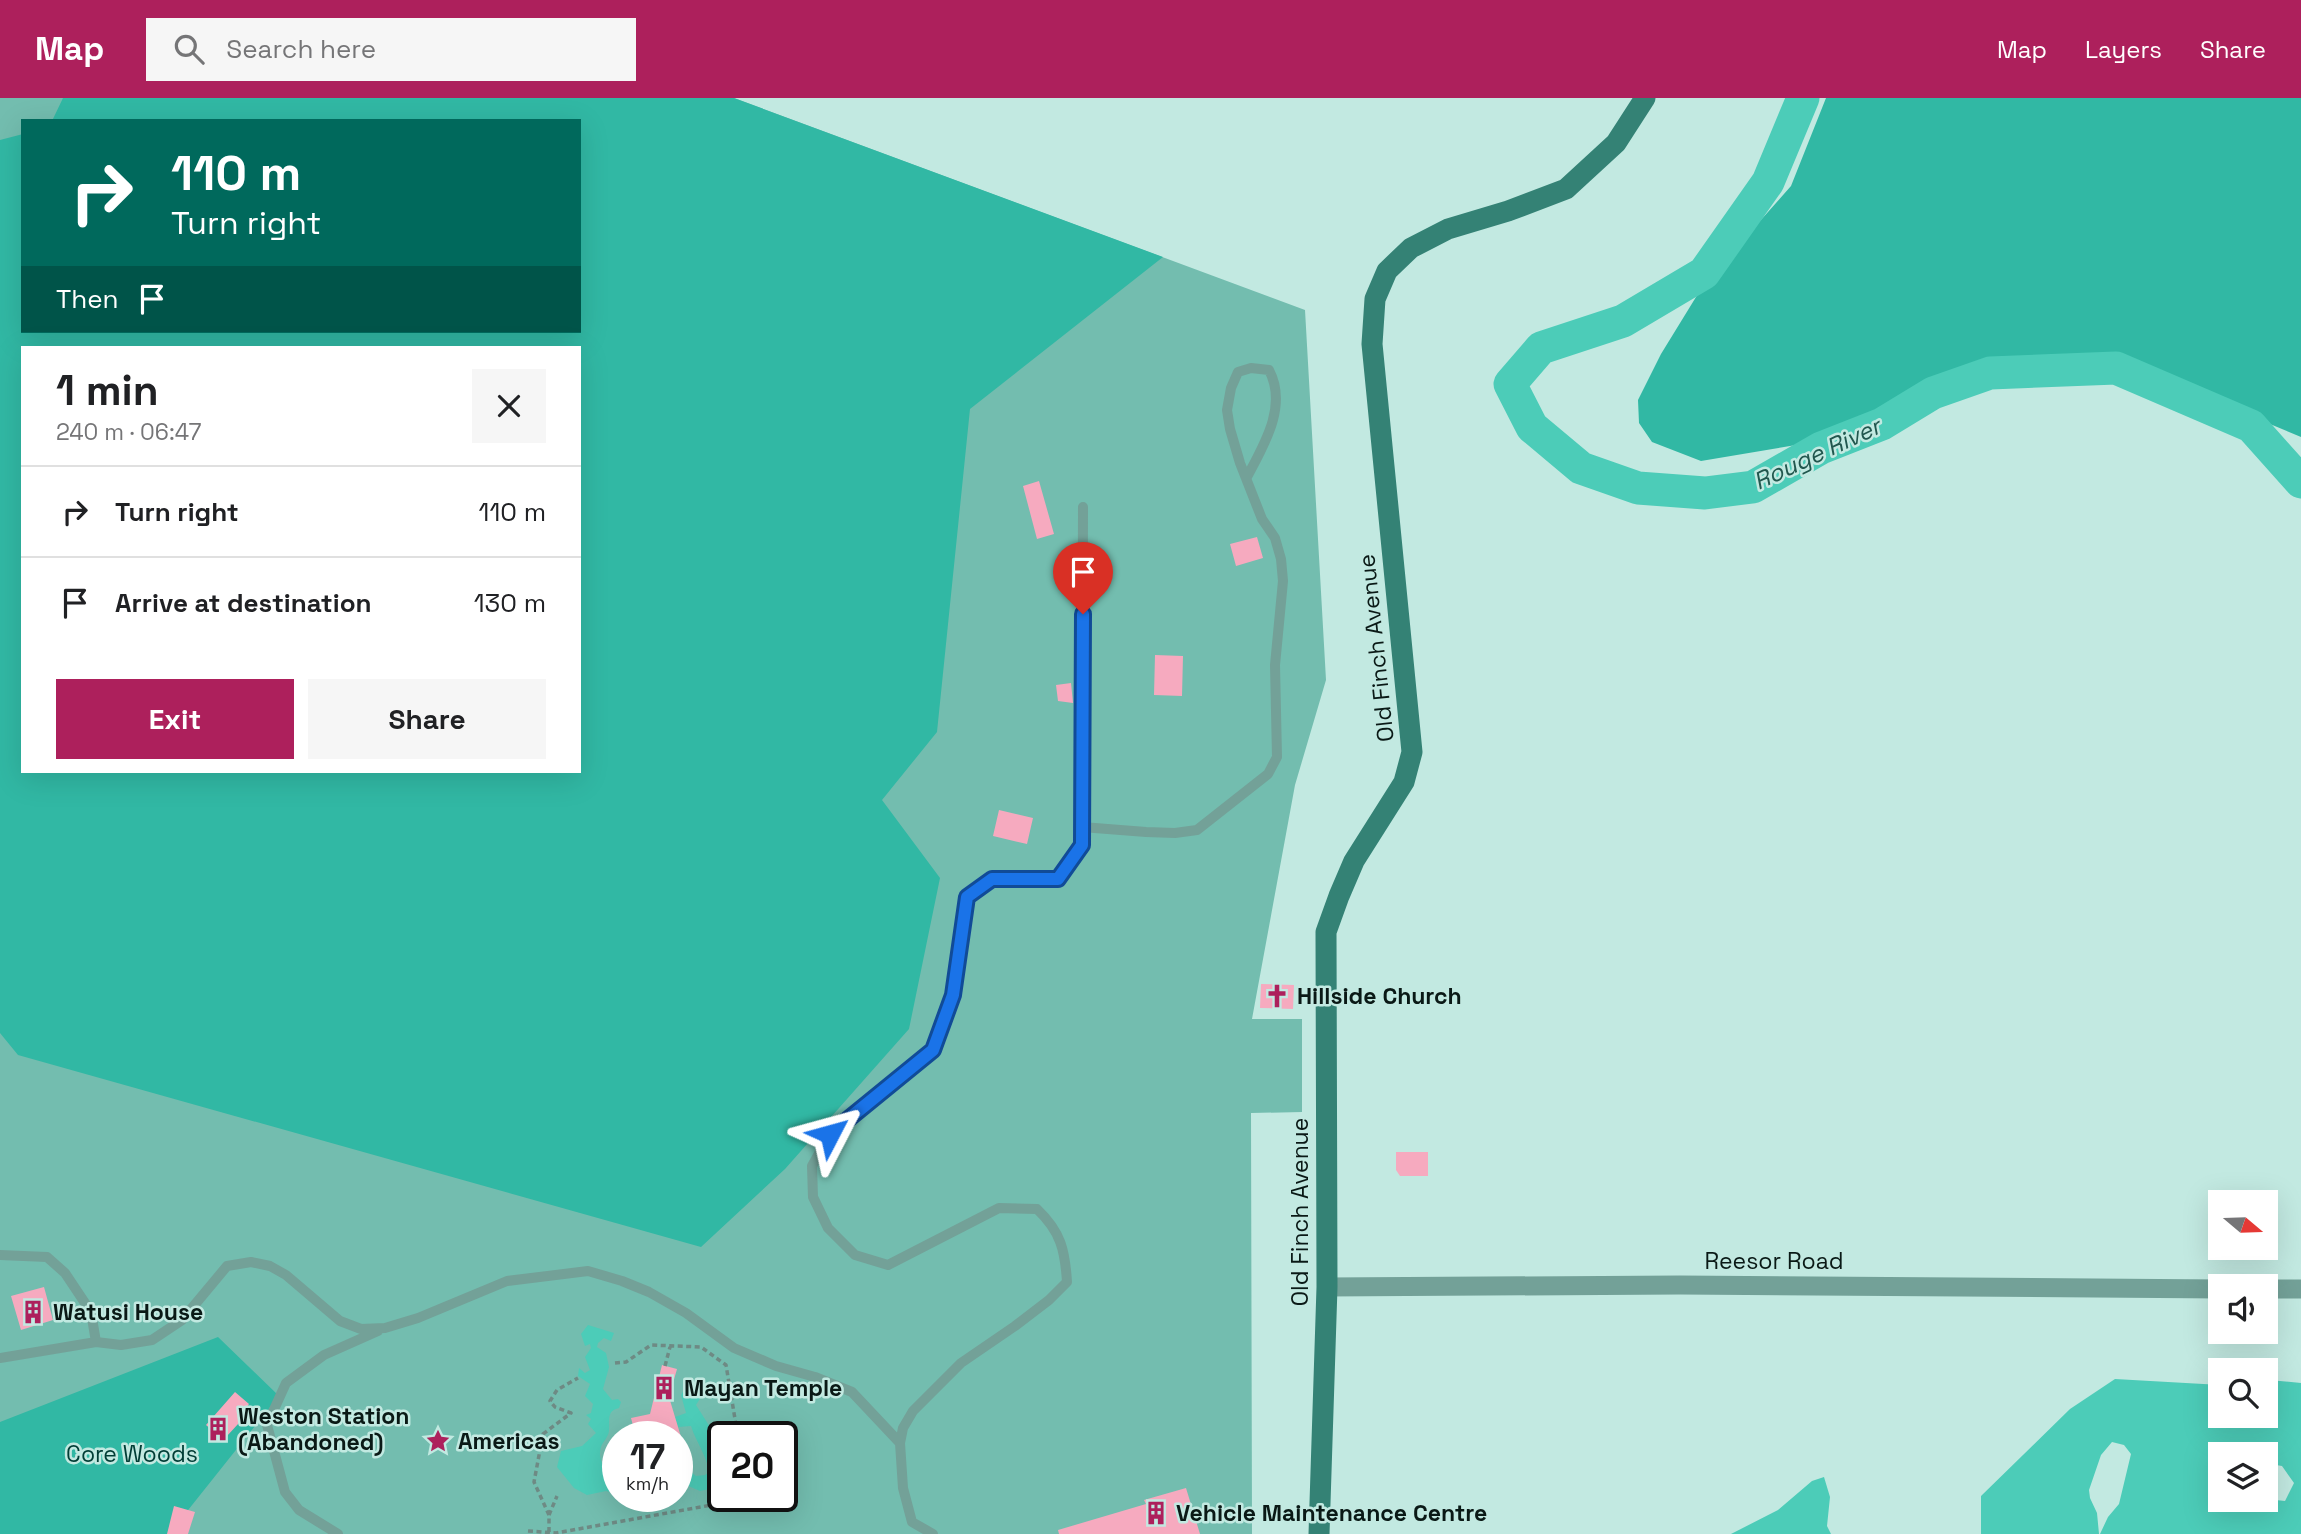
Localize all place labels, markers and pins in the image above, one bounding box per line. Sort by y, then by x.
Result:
pin [1053,542,1113,614]
place label: Hillside Church [1297,981,1462,1011]
church icon: Hillside Church [1263,982,1291,1010]
place label: Watusi House [53,1297,203,1327]
building icon: Watusi House [19,1298,47,1326]
place label: Mayan Temple [684,1373,842,1403]
building icon: Mayan Temple [650,1374,678,1402]
place label: Weston Station (Abandoned) [238,1401,410,1457]
building icon: Weston Station (Abandoned) [204,1415,232,1443]
place label: Americas [458,1426,559,1456]
place icon: Americas [424,1427,452,1455]
place label: Vehicle Maintenance Centre [1176,1498,1487,1528]
building icon: Vehicle Maintenance Centre [1142,1499,1170,1527]

